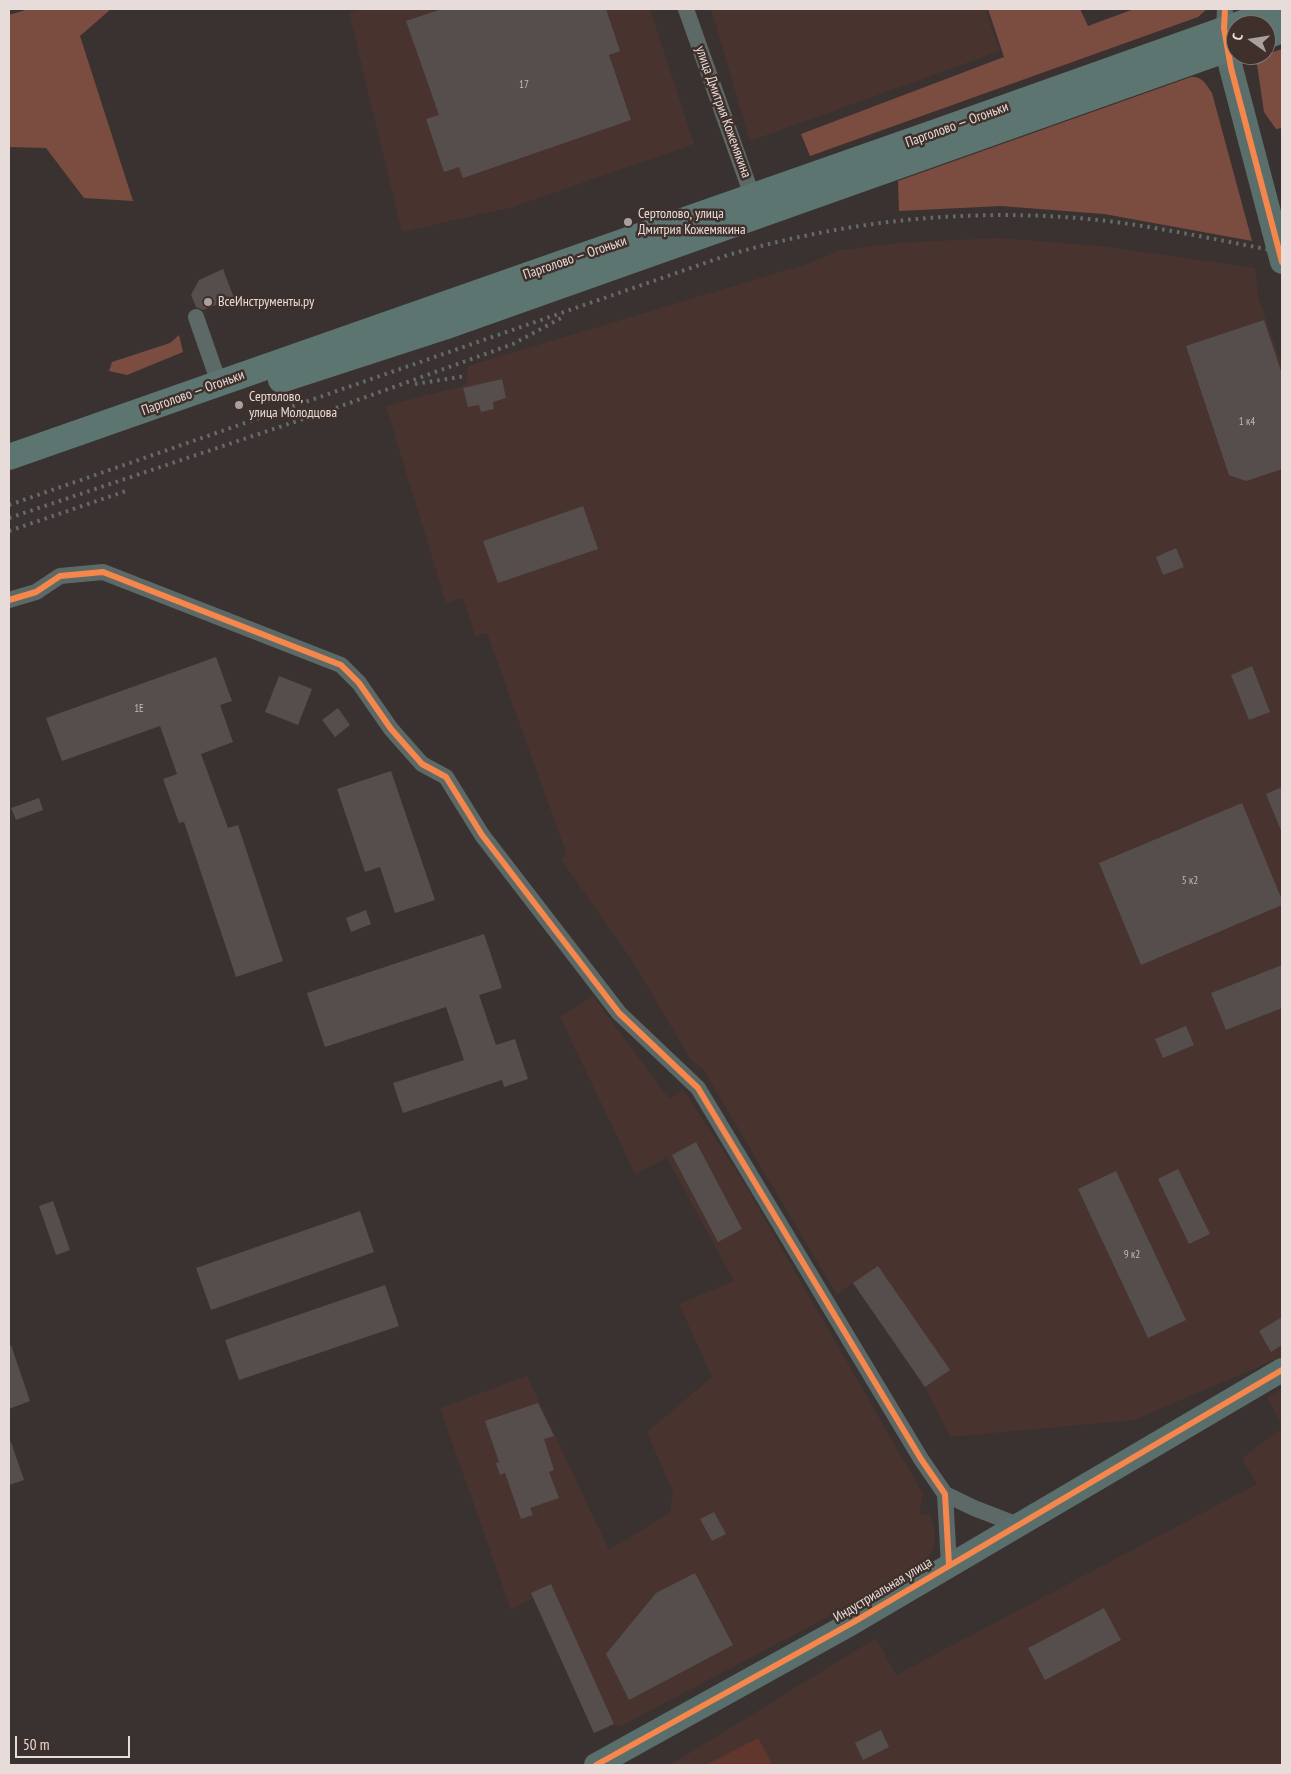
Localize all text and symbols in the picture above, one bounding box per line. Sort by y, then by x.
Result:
north arrow [1226,15,1276,65]
text: С [1228,32,1247,42]
street label: улица Дмитрия Кожемякина [691,44,755,180]
house number: 17 [519,78,529,92]
street label: Парголово — Огоньки [903,99,1011,151]
place label: Сертолово, улица Дмитрия Кожемякина [638,206,746,238]
marker: Сертолово, улица Дмитрия Кожемякина [622,216,634,228]
street label: Парголово — Огоньки [521,232,629,284]
place label: ВсеИнструменты.ру [218,294,314,310]
marker: ВсеИнструменты.ру [202,296,214,308]
street label: Парголово — Огоньки [139,367,247,419]
place label: Сертолово, улица Молодцова [249,389,337,422]
marker: Сертолово, улица Молодцова [233,399,245,411]
house number: 1 к4 [1239,415,1255,429]
house number: 1Е [134,702,144,716]
house number: 5 к2 [1182,874,1198,888]
house number: 9 к2 [1124,1248,1140,1262]
street label: Индустриальная улица [831,1554,935,1626]
scale bar [18,1726,132,1758]
text: 50 m [23,1735,49,1754]

